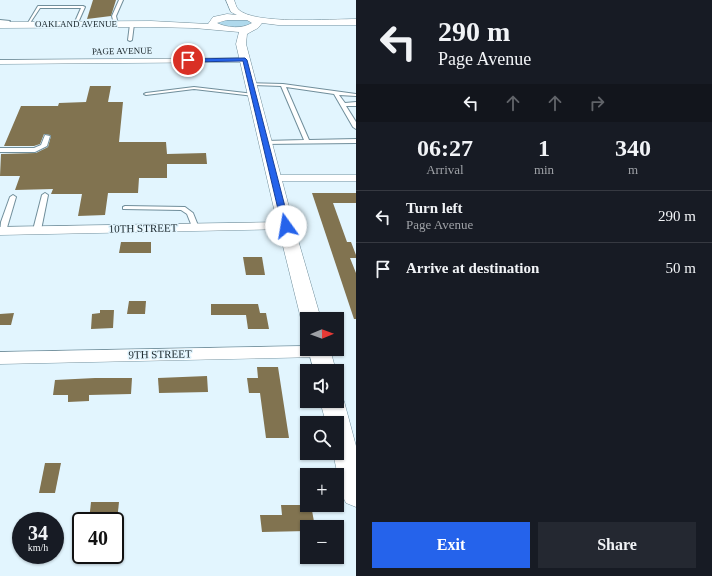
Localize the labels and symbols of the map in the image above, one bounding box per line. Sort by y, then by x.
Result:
street label: OAKLAND AVENUE [35,19,118,29]
pin [171,43,205,77]
street label: PAGE AVENUE [92,45,153,57]
position arrow [265,205,307,247]
street label: 10TH STREET [109,221,178,235]
north arrow [300,312,344,356]
street label: 9TH STREET [128,347,192,361]
speed limit sign: 40 [72,512,124,564]

